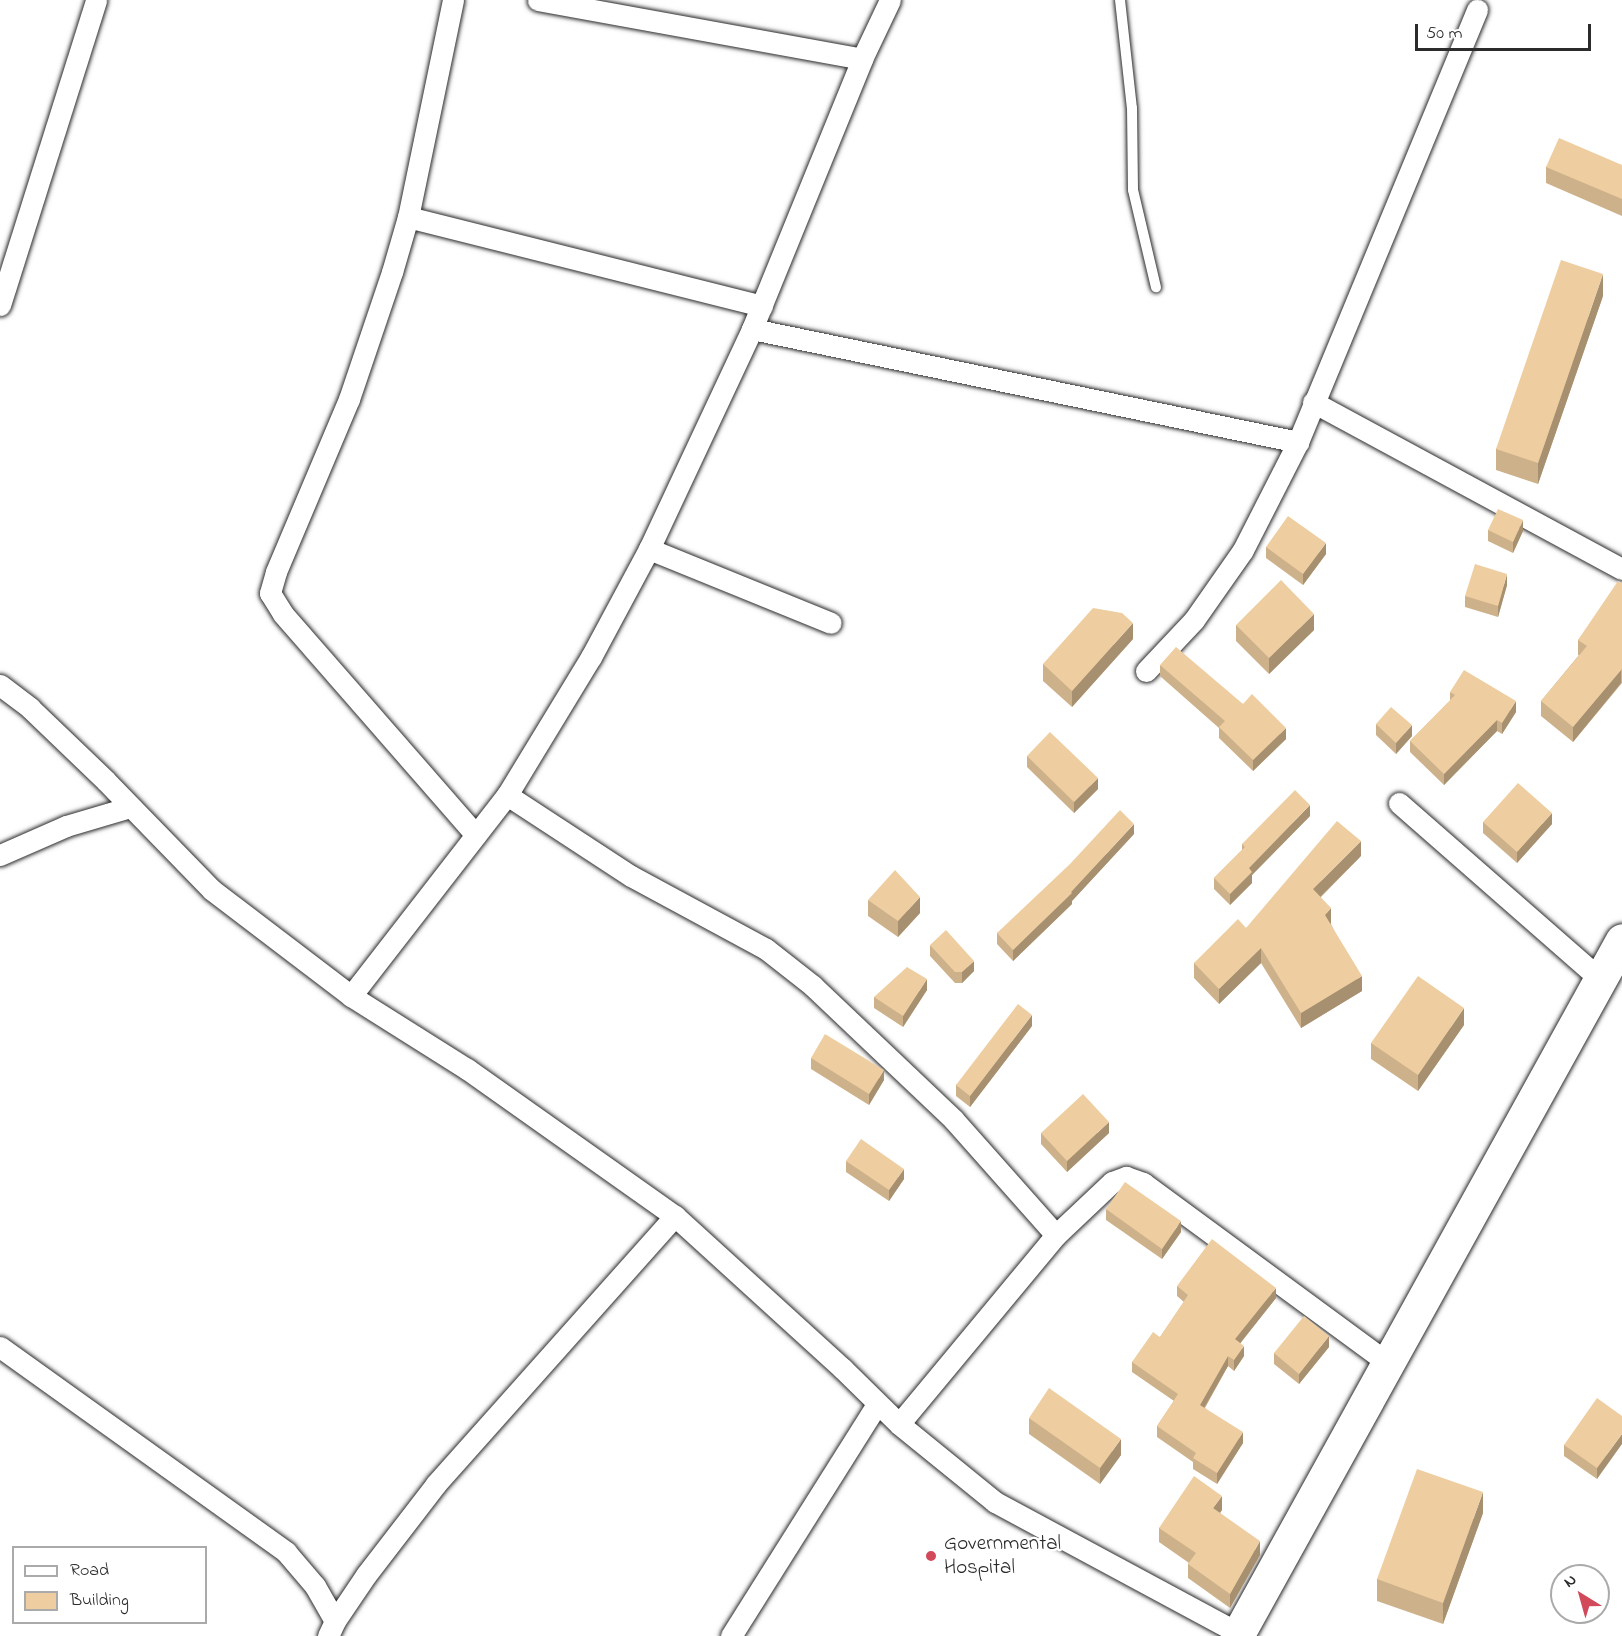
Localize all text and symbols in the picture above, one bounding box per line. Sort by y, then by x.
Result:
scale bar [1418,12,1594,50]
text: 50 m [1426,21,1463,47]
place label: Governmental Hospital [944,1531,1061,1581]
legend [12,1546,207,1624]
marker: Governmental Hospital [922,1547,940,1565]
text: Road [70,1558,109,1584]
north arrow [1550,1564,1610,1624]
text: N [1559,1568,1582,1594]
text: Building [70,1588,129,1614]

